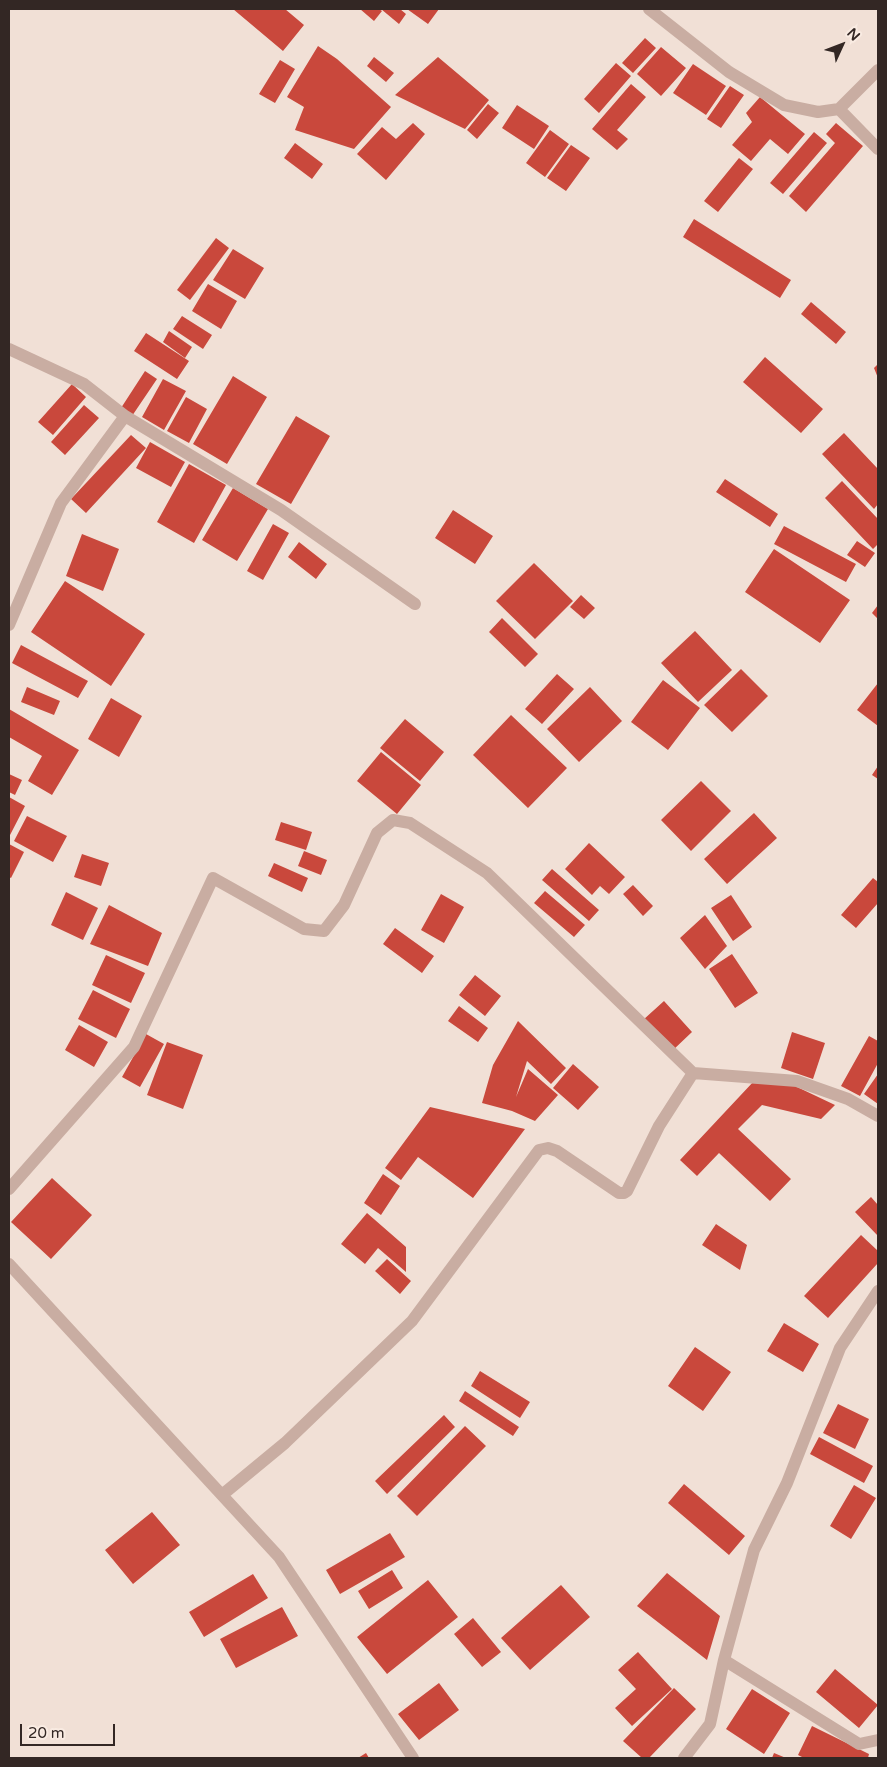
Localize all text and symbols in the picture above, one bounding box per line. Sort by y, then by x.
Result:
north arrow [817,20,867,70]
text: N [843,25,863,44]
scale bar [22,1714,118,1746]
text: 20 m [28,1724,65,1742]

